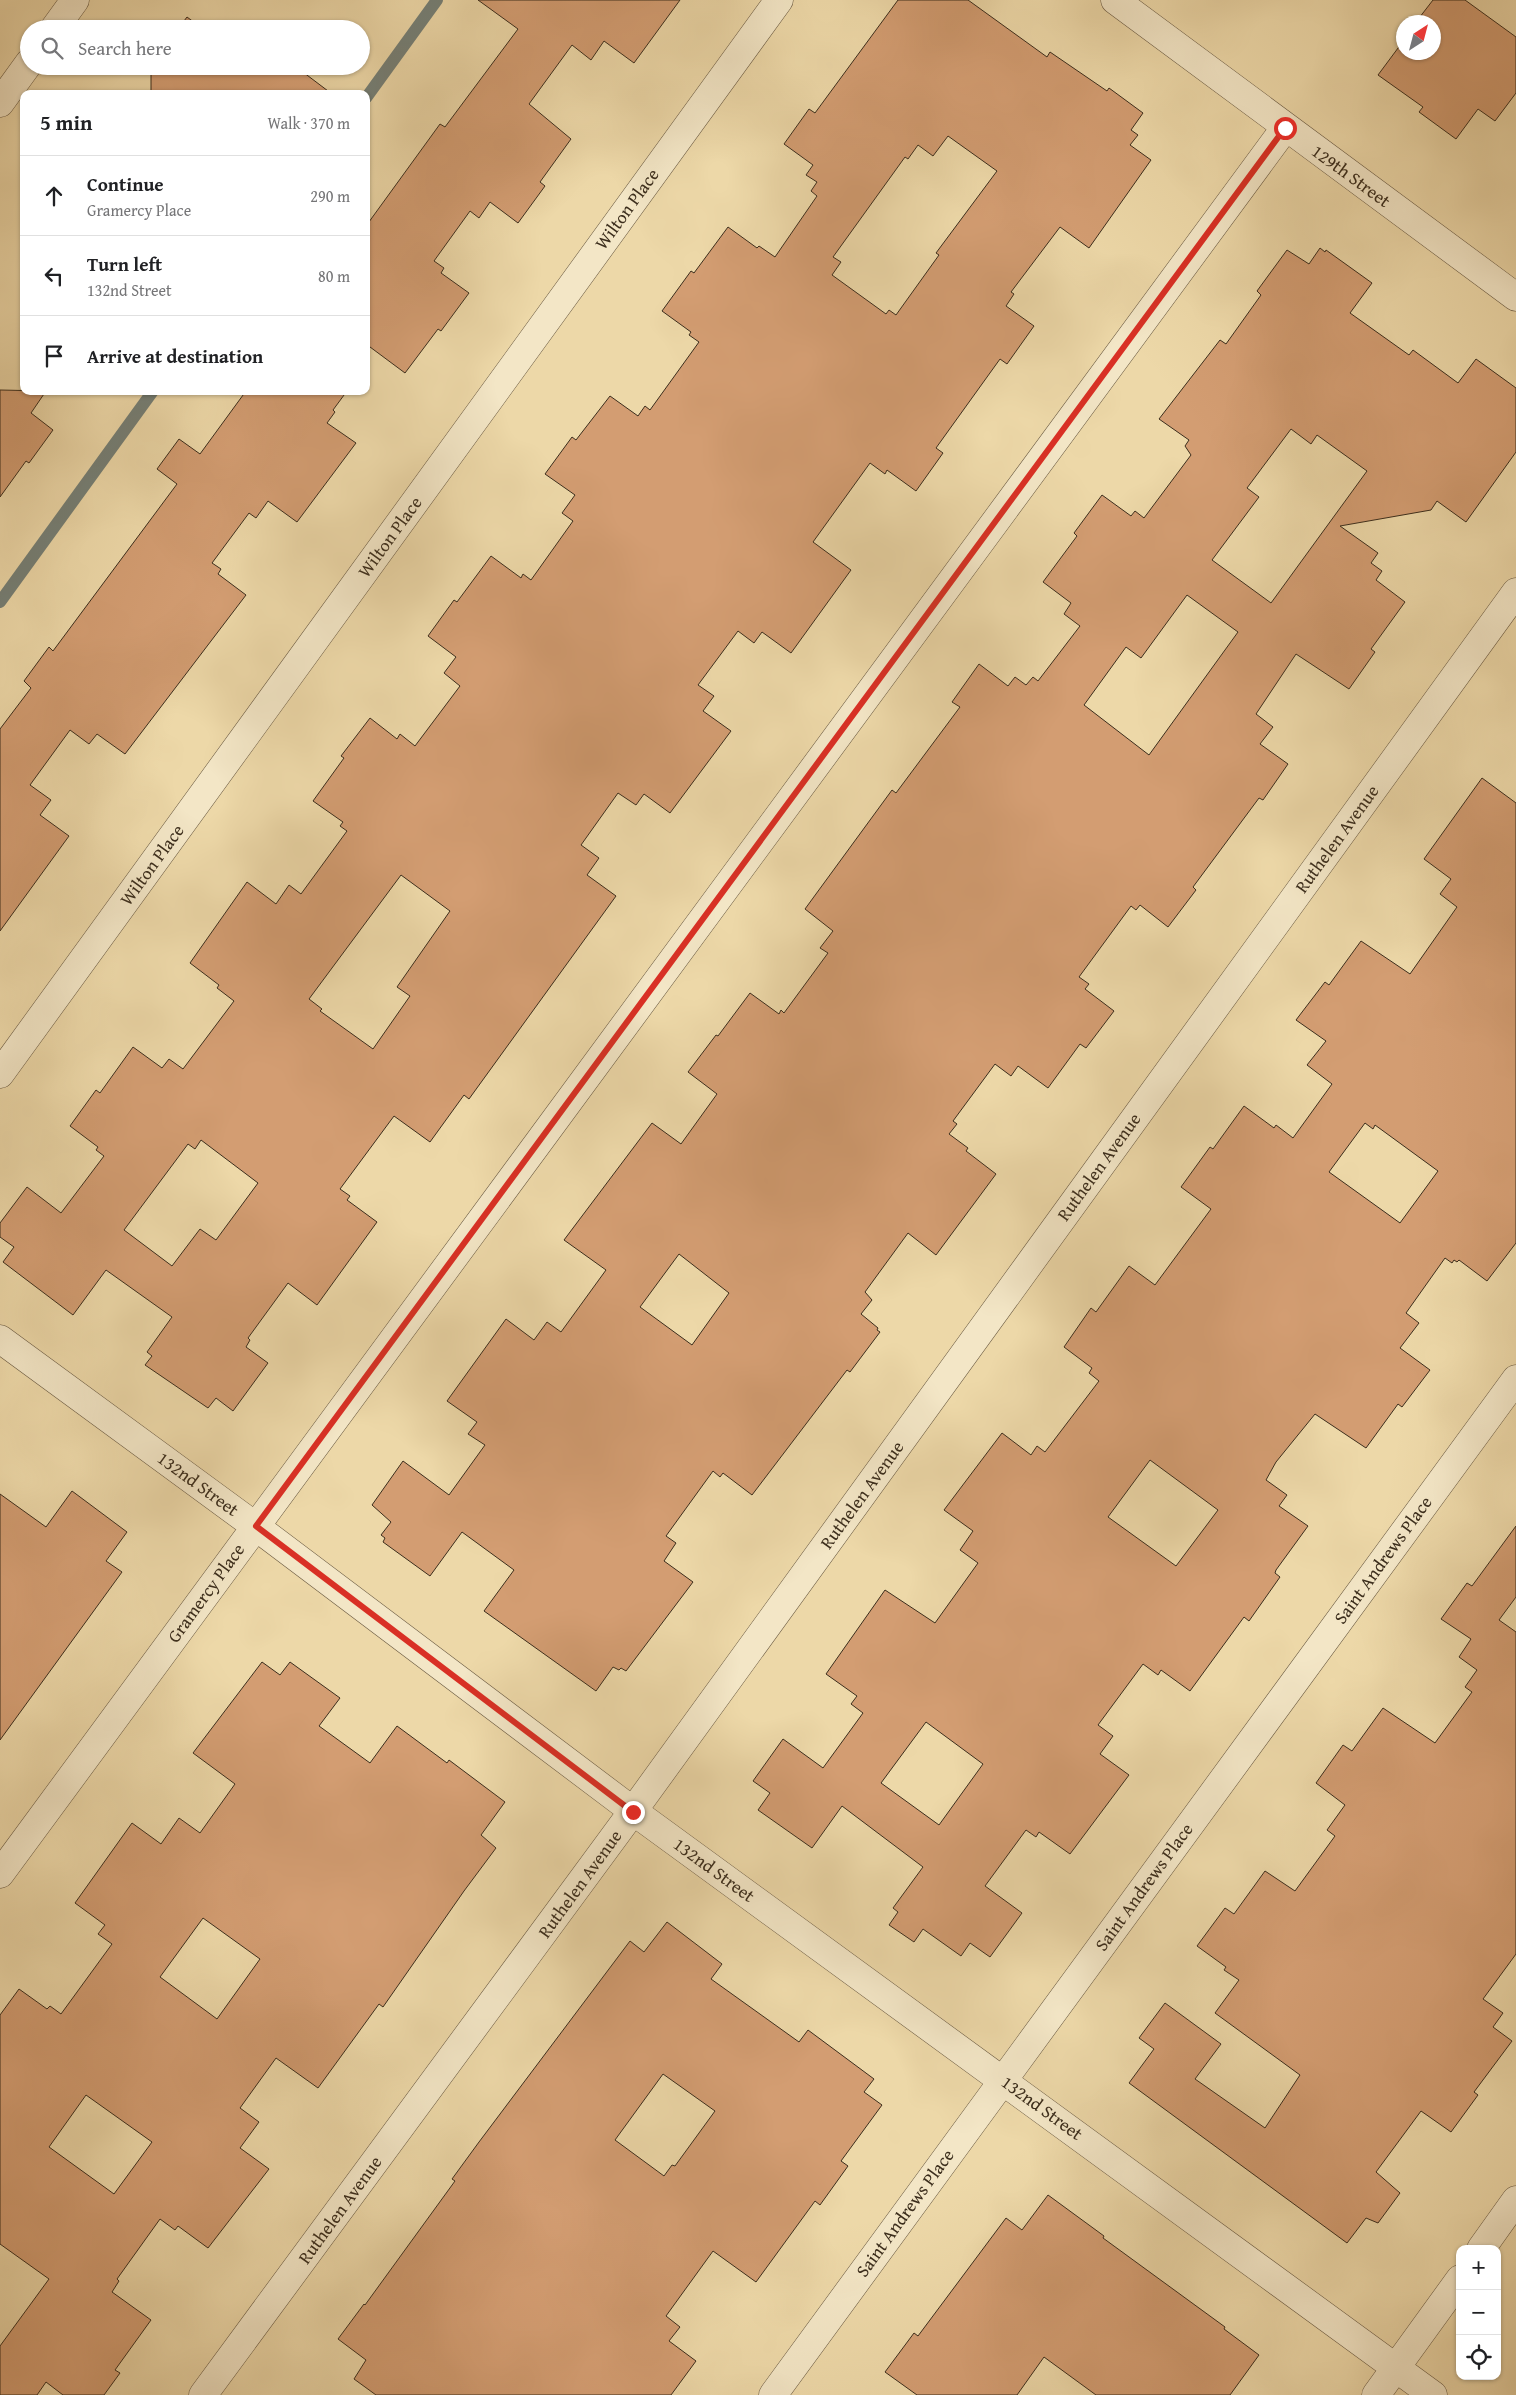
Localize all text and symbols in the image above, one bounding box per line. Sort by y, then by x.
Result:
north arrow [1396,15,1441,60]
search box [20,20,370,75]
icon: search [38,34,66,62]
text: Search here [78,34,172,62]
text: 5 min [40,107,92,138]
text: Walk · 370 m [267,111,350,135]
route start [1274,117,1297,140]
street label: 129th Street [1306,138,1397,214]
street label: Wilton Place [588,162,665,255]
text: Continue [87,170,164,198]
icon: ahead [40,182,68,210]
text: 290 m [310,184,350,208]
text: Gramercy Place [87,198,191,222]
text: Turn left [87,250,162,278]
icon: left [40,262,68,290]
text: 80 m [318,264,350,288]
text: 132nd Street [87,278,172,302]
icon: arrive [40,342,68,370]
text: Arrive at destination [87,342,263,370]
street label: Wilton Place [351,490,428,583]
street label: Ruthelen Avenue [1288,779,1385,898]
street label: Wilton Place [113,818,190,911]
street label: Ruthelen Avenue [1050,1107,1147,1226]
street label: Ruthelen Avenue [813,1435,910,1554]
street label: 132nd Street [152,1445,245,1523]
street label: Saint Andrews Place [1327,1490,1438,1629]
street label: Gramercy Place [160,1537,251,1648]
route end [622,1801,645,1824]
street label: Saint Andrews Place [1088,1817,1199,1956]
street label: Ruthelen Avenue [531,1824,628,1943]
street label: 132nd Street [668,1831,761,1909]
street label: 132nd Street [996,2069,1089,2147]
street label: Saint Andrews Place [849,2143,960,2282]
street label: Ruthelen Avenue [291,2150,388,2269]
map controls [1456,2245,1501,2380]
button: + [1456,2245,1501,2290]
button: − [1456,2290,1501,2335]
button: locate [1456,2335,1501,2380]

